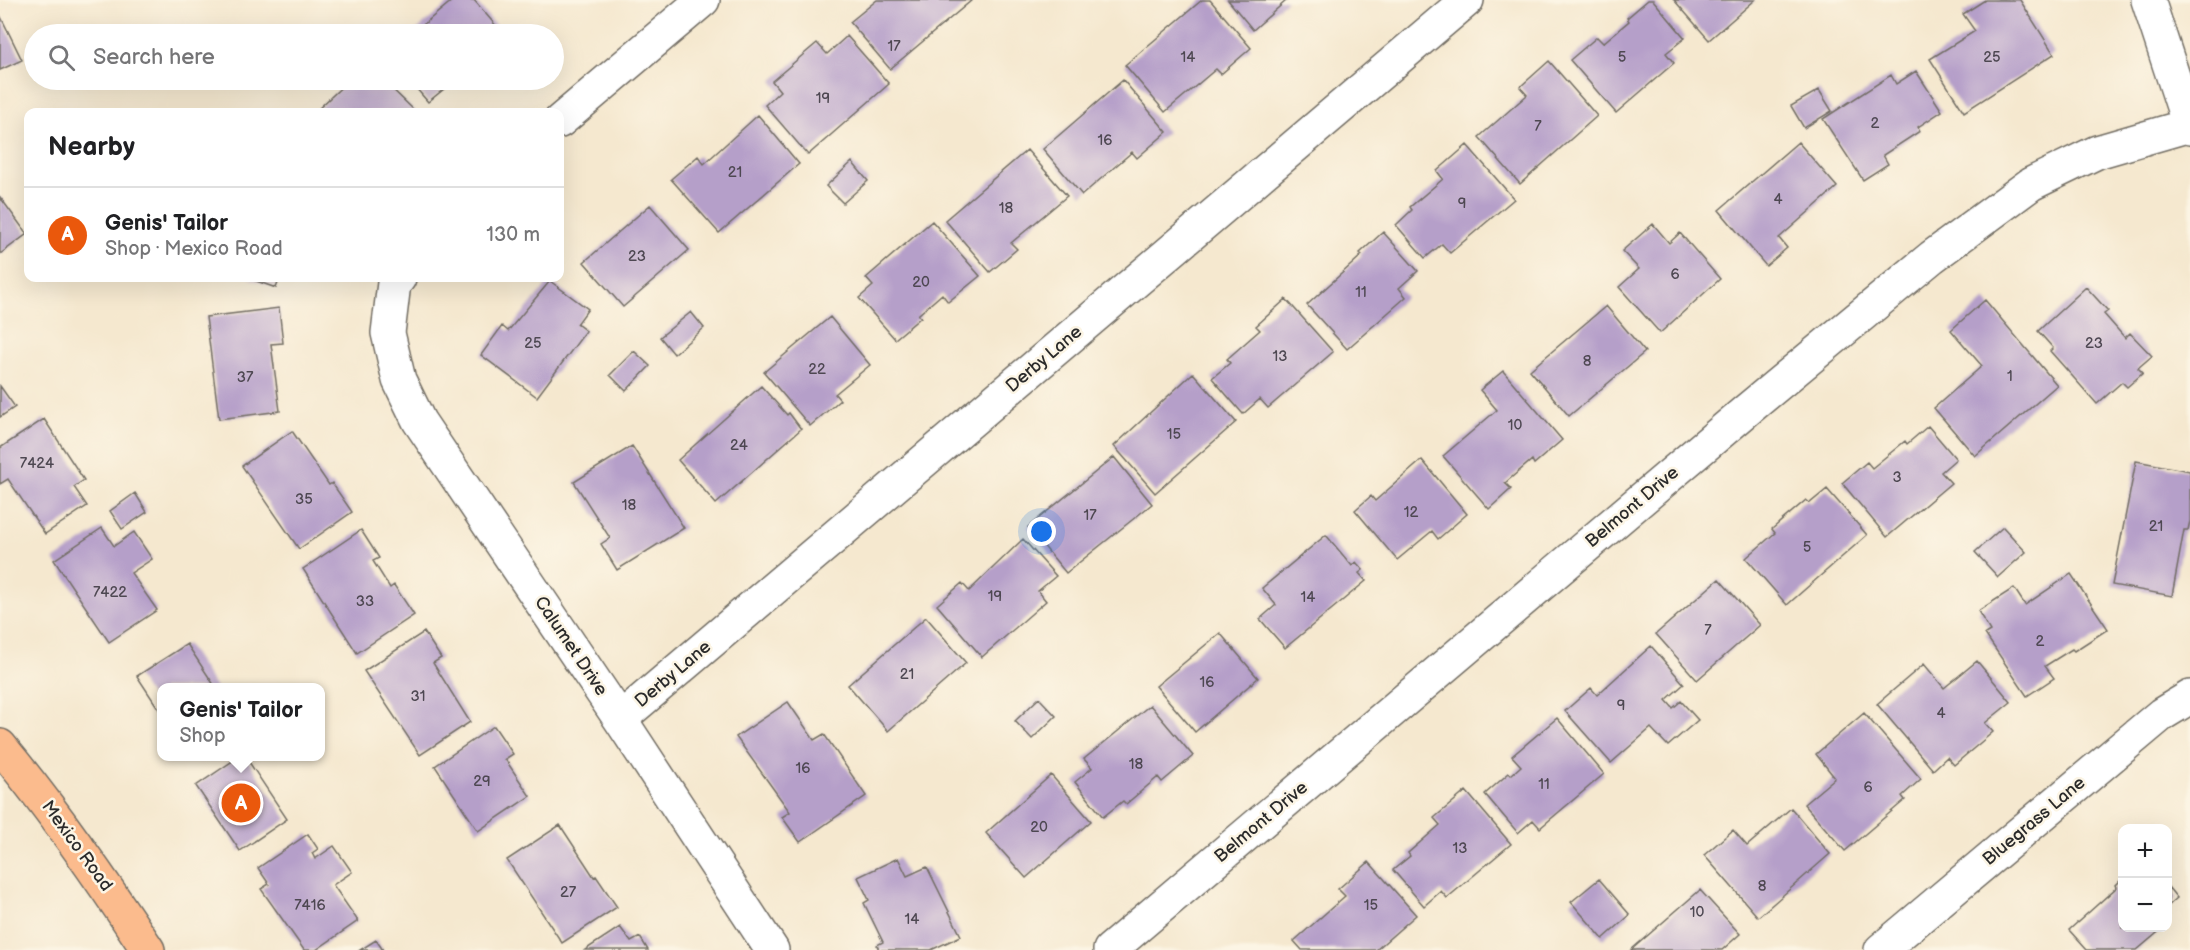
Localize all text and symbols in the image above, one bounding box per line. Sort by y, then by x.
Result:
search box [24,24,564,90]
house number: 17 [887,37,901,56]
icon: search [45,41,78,74]
text: Search here [93,44,215,71]
house number: 14 [1181,48,1195,67]
house number: 5 [1618,48,1626,67]
house number: 25 [1983,48,2001,67]
house number: 19 [816,89,830,108]
house number: 2 [1871,114,1880,133]
house number: 7 [1534,117,1542,136]
house number: 16 [1098,131,1112,150]
text: Nearby [48,132,135,163]
house number: 21 [728,163,742,182]
house number: 4 [1773,190,1783,209]
house number: 9 [1458,194,1466,213]
house number: 18 [999,199,1014,218]
text: Genis' Tailor [105,210,228,237]
text: A [61,223,74,247]
text: 130 m [486,223,540,247]
text: Shop · Mexico Road [105,237,283,261]
house number: 23 [628,247,646,266]
house number: 6 [1670,265,1680,284]
house number: 20 [912,273,930,292]
house number: 11 [1355,283,1367,302]
street label: Derby Lane [1002,321,1086,397]
house number: 25 [524,334,542,353]
house number: 23 [2085,334,2103,353]
house number: 13 [1272,347,1288,366]
house number: 8 [1583,352,1592,371]
house number: 22 [808,360,826,379]
house number: 1 [2007,367,2013,386]
house number: 37 [237,368,254,387]
house number: 10 [1508,416,1522,435]
house number: 15 [1167,425,1181,444]
house number: 24 [730,436,748,455]
house number: 7424 [20,454,54,473]
street label: Belmont Drive [1581,462,1683,552]
house number: 3 [1892,468,1902,487]
house number: 35 [295,490,313,509]
house number: 18 [622,496,637,515]
house number: 12 [1404,503,1418,522]
house number: 17 [1083,506,1097,525]
your location [1027,517,1056,546]
house number: 21 [2149,517,2163,536]
house number: 5 [1803,538,1811,557]
house number: 7422 [93,583,127,602]
house number: 19 [988,587,1002,606]
house number: 14 [1301,588,1315,607]
house number: 33 [356,592,374,611]
street label: Calumet Drive [530,592,612,700]
house number: 7 [1704,621,1712,640]
house number: 2 [2036,632,2045,651]
street label: Derby Lane [631,636,715,712]
house number: 21 [900,665,914,684]
house number: 16 [1200,673,1214,692]
popup [157,683,325,761]
house number: 31 [410,687,426,706]
house number: 9 [1617,696,1625,715]
text: Genis' Tailor [179,697,303,724]
house number: 4 [1936,704,1946,723]
text: Shop [179,724,226,748]
house number: 18 [1129,755,1144,774]
house number: 16 [796,759,810,778]
house number: 29 [473,772,491,791]
street label: Bluegrass Lane [1979,772,2090,870]
house number: 11 [1538,775,1550,794]
street label: Belmont Drive [1210,777,1312,867]
house number: 6 [1863,778,1873,797]
pin: A [222,780,260,826]
street label: Mexico Road [37,797,117,895]
house number: 20 [1030,818,1048,837]
map controls [2118,824,2172,932]
button: + [2118,824,2172,878]
house number: 13 [1452,839,1468,858]
house number: 8 [1758,877,1767,896]
button: − [2118,878,2172,932]
house number: 27 [560,883,577,902]
house number: 7416 [294,896,326,915]
house number: 15 [1364,896,1378,915]
house number: 10 [1690,903,1704,922]
house number: 14 [905,910,919,929]

